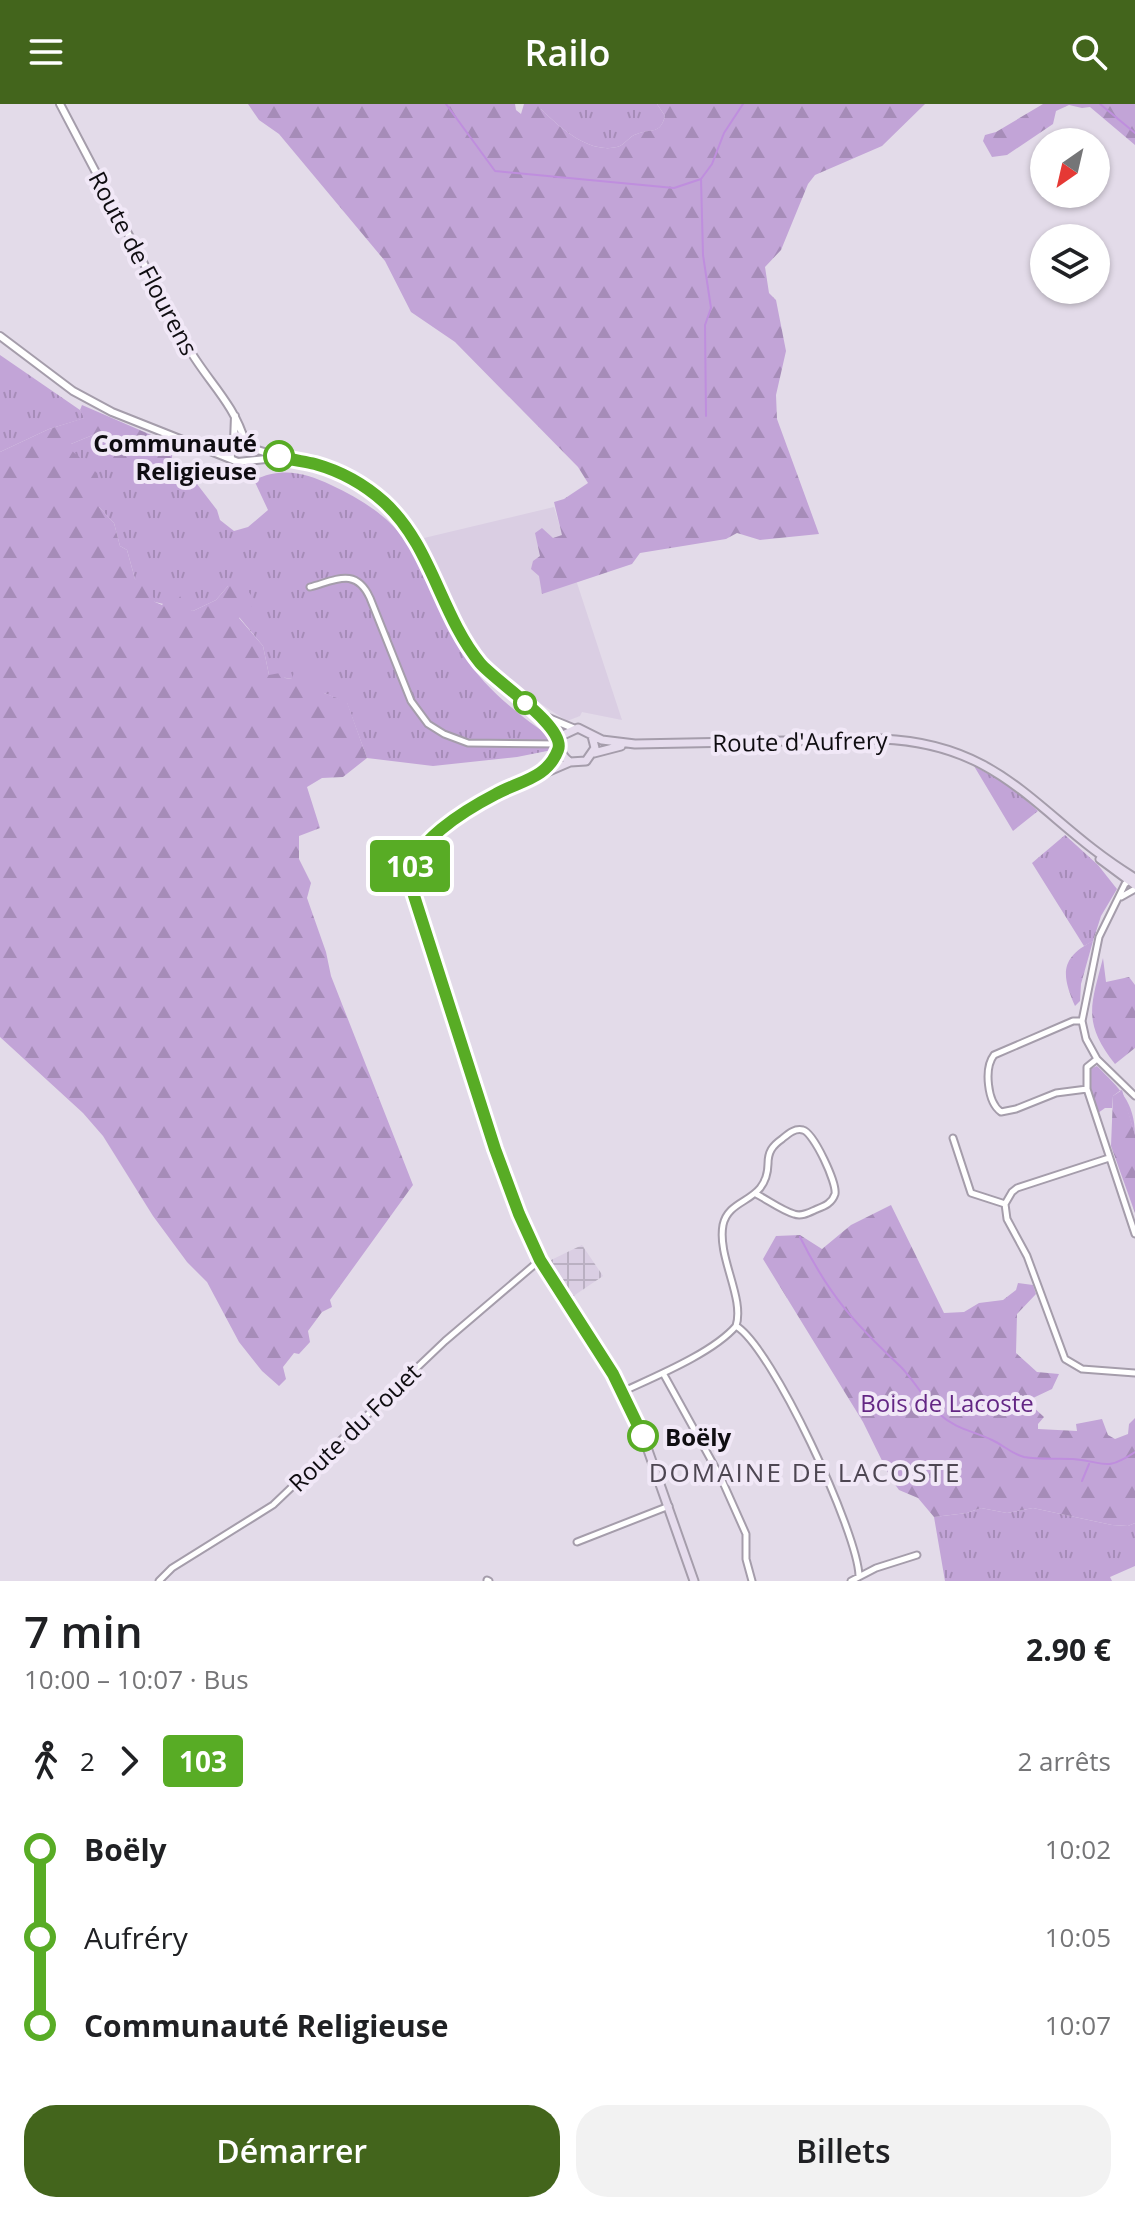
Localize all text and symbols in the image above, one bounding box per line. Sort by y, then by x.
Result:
text: Railo [525,28,610,77]
icon: menu [24,30,68,74]
icon: search [1067,30,1111,74]
north arrow [1030,128,1110,208]
map controls [1030,128,1110,304]
street label: Route de Flourens [82,165,206,361]
button: layers [1030,224,1110,304]
place label: Communauté Religieuse [93,426,257,487]
marker: Communauté Religieuse [264,441,294,471]
unlabelled marker [514,692,536,714]
street label: Route d'Aufrery [712,723,889,759]
line badge: 103 [364,840,456,892]
text: 103 [386,847,434,885]
street label: Route du Fouet [281,1356,427,1498]
park label: Bois de Lacoste [860,1386,1034,1419]
place label: Boëly [665,1420,731,1453]
marker: Boëly [628,1421,658,1451]
district label: DOMAINE DE LACOSTE [649,1454,961,1490]
text: 7 min [24,1601,143,1661]
text: 2.90 € [1026,1629,1111,1670]
text: 10:00 – 10:07 · Bus [24,1661,249,1697]
icon: walk [24,1739,68,1783]
icon: forward [107,1739,151,1783]
text: 103 [179,1742,227,1780]
text: 2 [80,1743,95,1779]
text: 2 arrêts [1017,1743,1111,1779]
text: Boëly [84,1829,167,1870]
text: 10:02 [1045,1831,1111,1867]
text: Aufréry [84,1917,188,1958]
text: 10:05 [1045,1919,1111,1955]
text: Communauté Religieuse [84,2005,448,2046]
text: 10:07 [1045,2007,1111,2043]
button: Démarrer [24,2105,560,2197]
button: Billets [576,2105,1111,2197]

